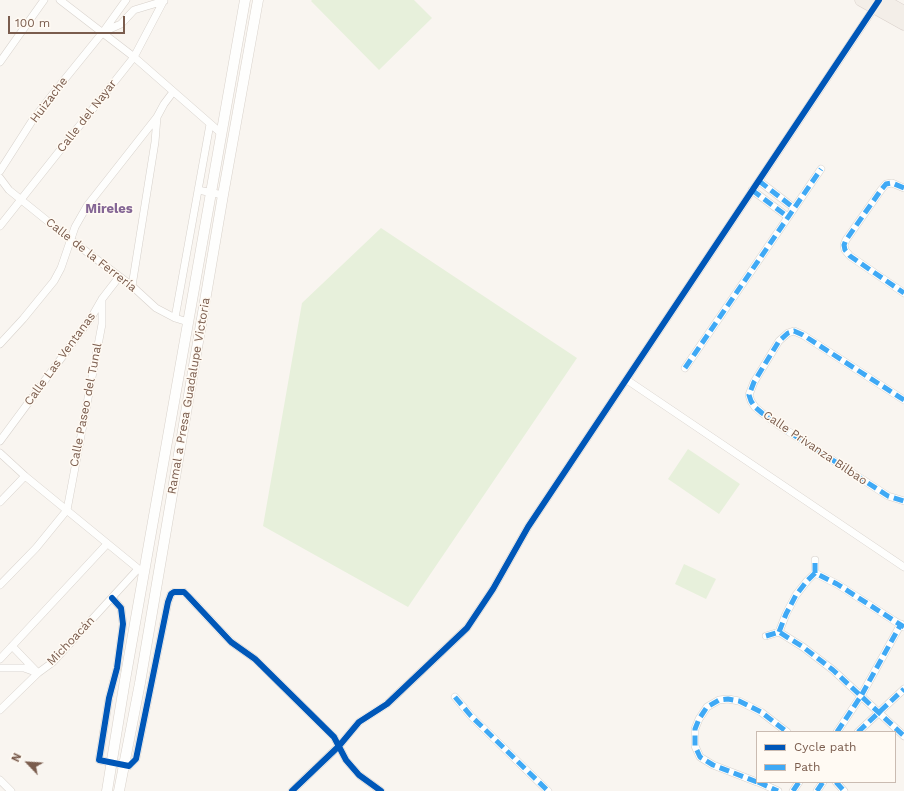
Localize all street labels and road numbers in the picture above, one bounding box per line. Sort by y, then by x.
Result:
street label: Huizache [27,74,71,126]
street label: Calle del Nayar [54,77,120,155]
street label: Calle de la Ferrería [43,215,139,295]
street label: Ramal a Presa Guadalupe Victoria [165,297,213,495]
street label: Calle Las Ventanas [21,310,99,408]
street label: Calle Paseo del Tunal [67,342,105,468]
street label: Calle Privanza Bilbao [760,408,870,488]
street label: Michoacán [44,614,98,668]

